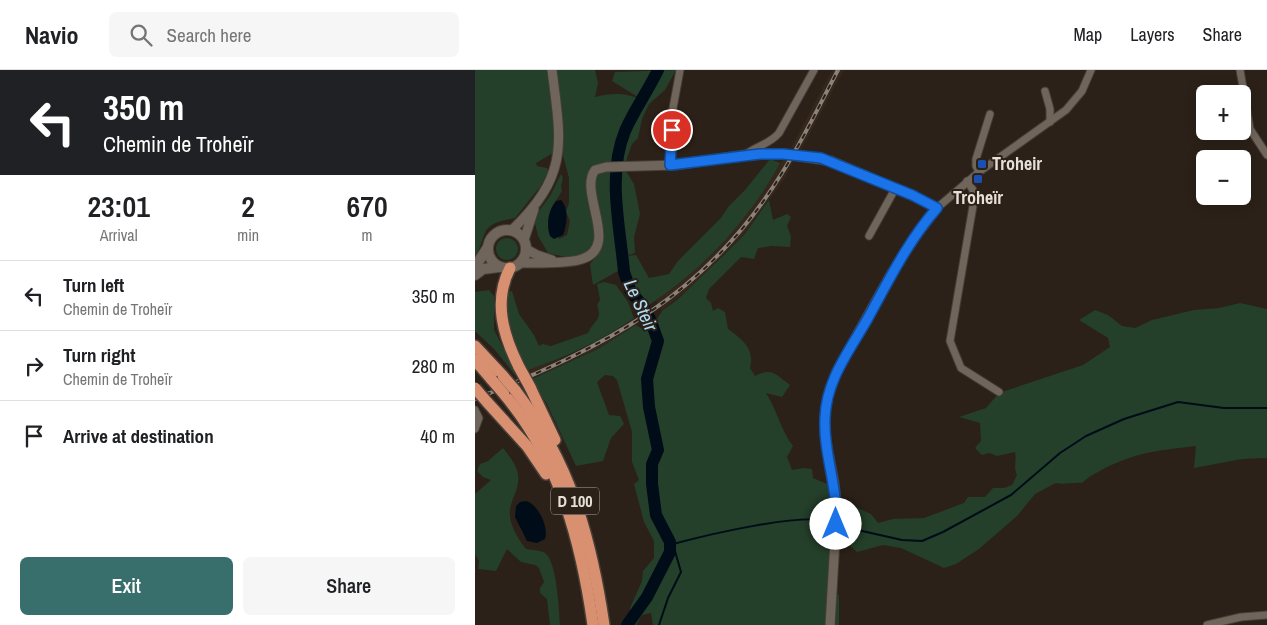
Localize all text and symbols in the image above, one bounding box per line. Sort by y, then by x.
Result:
search box [109,12,459,57]
text: Navio [25,19,79,51]
icon: search [127,21,155,49]
text: Search here [167,22,251,48]
text: Map [1074,22,1102,47]
text: Layers [1130,22,1175,47]
text: Share [1203,22,1242,47]
text: 350 m [103,84,184,131]
map controls [1196,85,1251,205]
button: + [1196,85,1251,140]
icon: left [20,90,85,155]
pin [651,109,693,151]
icon: arrive [658,116,686,144]
text: Chemin de Troheïr [103,129,253,159]
button: − [1196,150,1251,205]
place label: Troheir [992,151,1042,176]
marker: Troheir [976,158,988,170]
marker: Troheïr [972,173,984,185]
place label: Troheïr [953,185,1003,210]
text: 23:01 [87,186,150,226]
text: 2 [241,186,255,226]
text: 670 [347,186,388,226]
text: Arrival [100,224,138,246]
text: min [237,224,259,246]
text: m [362,224,373,246]
text: Turn left [63,272,124,298]
water label: Le Steir [618,275,665,336]
icon: left [20,282,48,310]
text: 350 m [412,283,455,309]
text: Chemin de Troheïr [63,298,172,320]
text: Turn right [63,342,135,368]
icon: right [20,352,48,380]
text: 280 m [412,353,455,379]
text: Chemin de Troheïr [63,368,172,390]
icon: arrive [20,422,48,450]
text: Arrive at destination [63,423,214,449]
text: 40 m [420,423,455,449]
road number: D 100 [551,488,599,514]
position arrow [809,497,861,549]
button: Exit [20,557,233,615]
button: Share [243,557,455,615]

